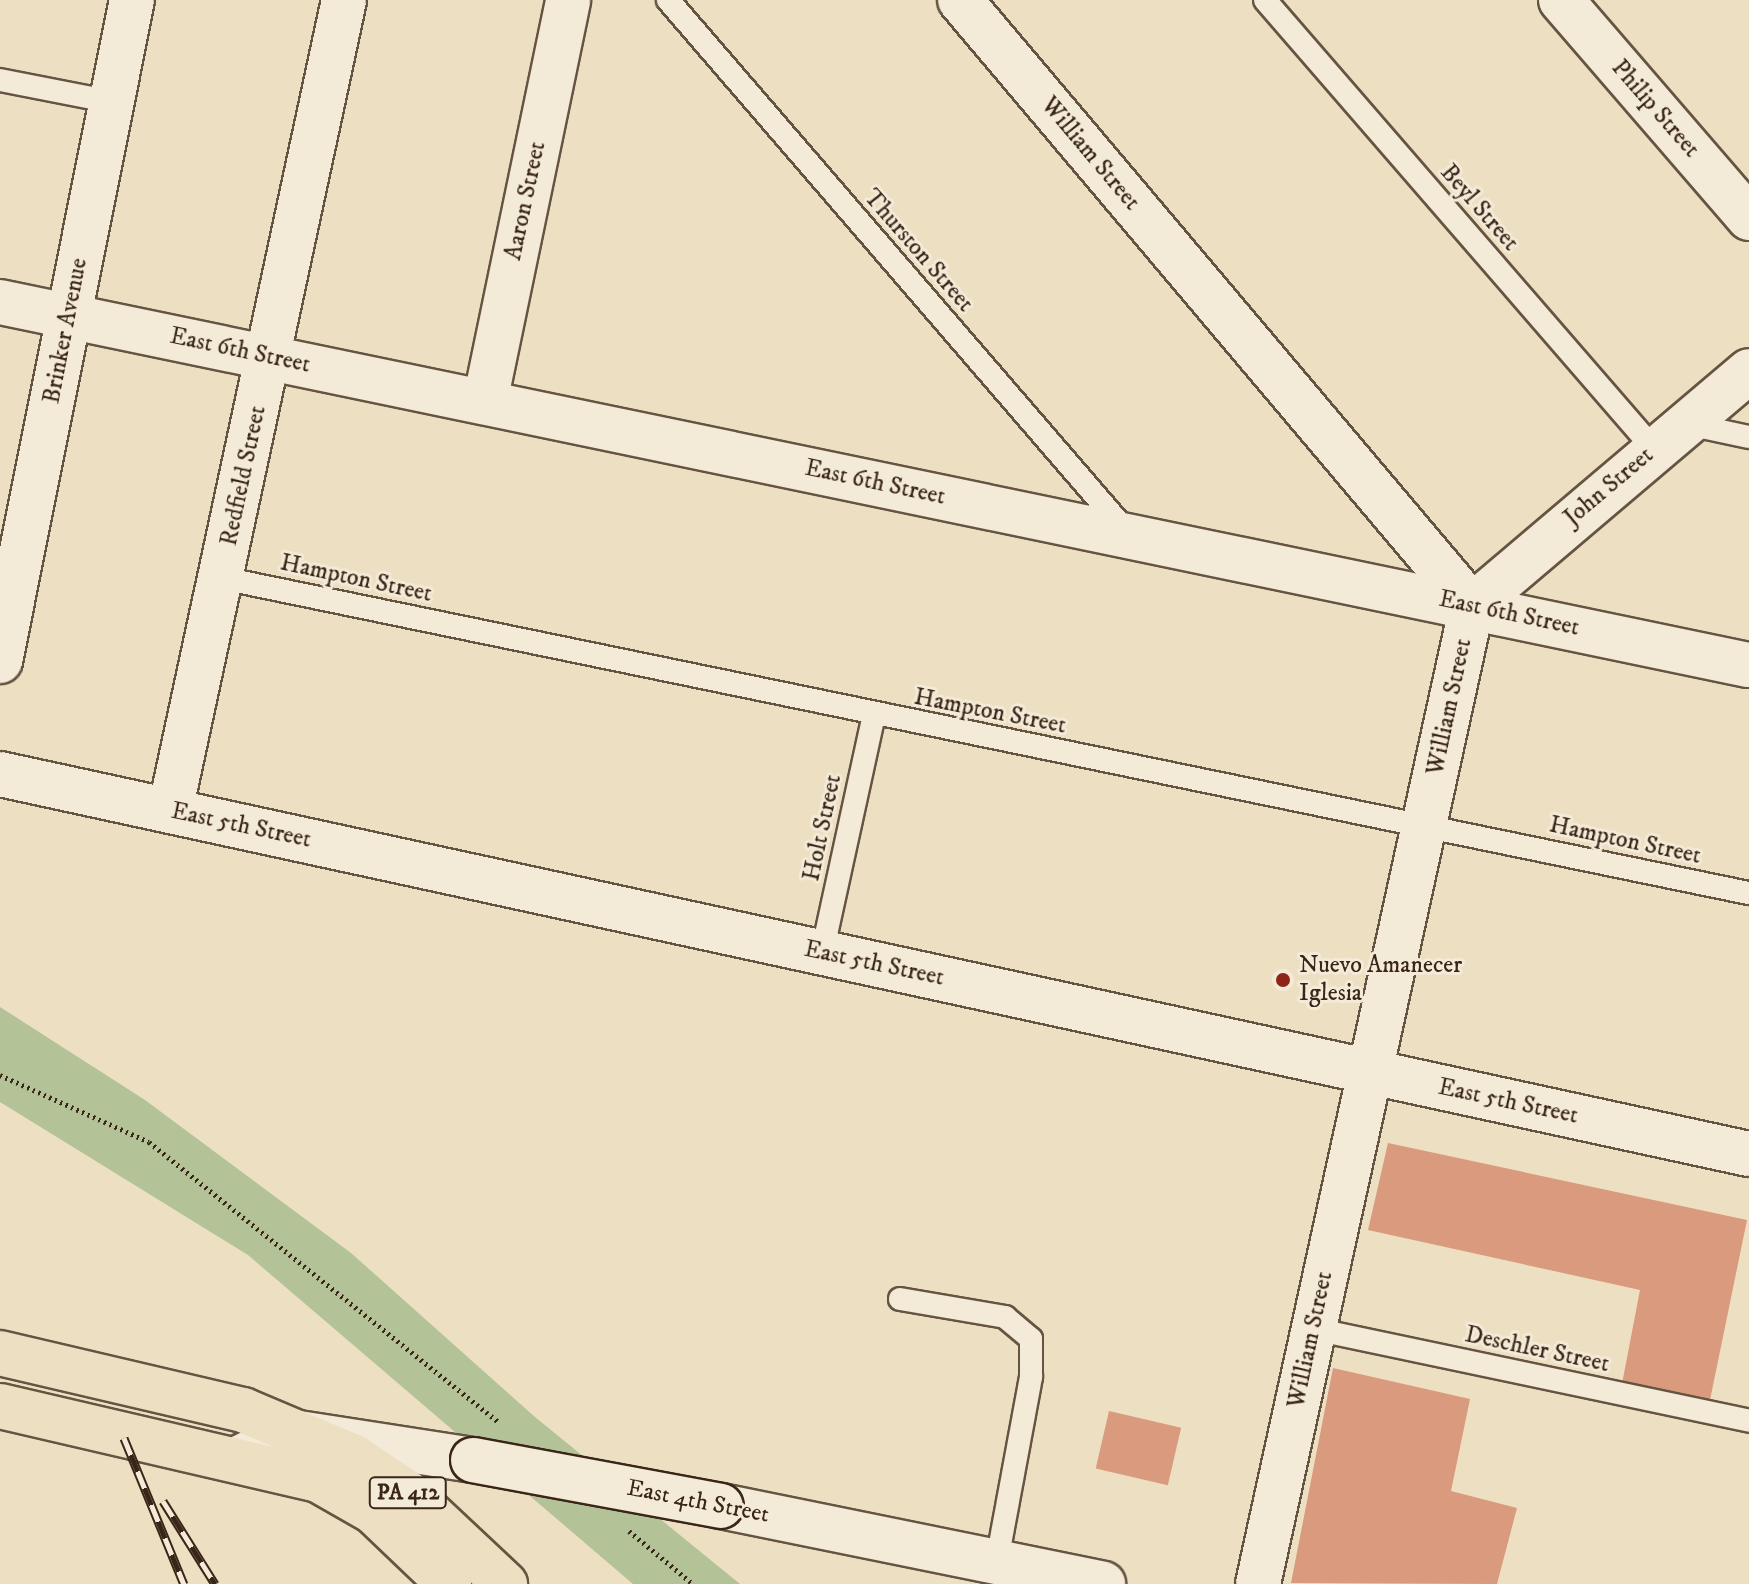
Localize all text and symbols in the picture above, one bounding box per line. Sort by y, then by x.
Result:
street label: Philip Street [1605,54,1705,164]
street label: William Street [1034,92,1146,216]
street label: Aaron Street [499,139,553,263]
street label: Beyl Street [1434,159,1524,257]
street label: Thurston Street [857,184,979,318]
street label: Brinker Avenue [38,256,94,406]
street label: East 6th Street [167,322,313,380]
street label: Redfield Street [215,403,273,549]
street label: John Street [1558,441,1660,533]
street label: East 6th Street [802,454,948,512]
street label: Hampton Street [278,549,434,609]
street label: East 6th Street [1436,585,1582,643]
street label: William Street [1421,636,1479,778]
street label: Hampton Street [912,683,1068,741]
street label: Holt Street [798,772,848,884]
street label: East 5th Street [168,797,314,855]
street label: Hampton Street [1547,811,1703,871]
street label: East 5th Street [801,935,947,993]
place label: Nuevo Amanecer Iglesia [1299,952,1462,1008]
marker: Nuevo Amanecer Iglesia [1274,971,1292,989]
street label: East 5th Street [1435,1073,1581,1131]
street label: William Street [1282,1269,1340,1411]
street label: Deschler Street [1462,1321,1612,1379]
street label: East 4th Street [625,1474,771,1530]
road number: PA 412 [368,1475,448,1511]

